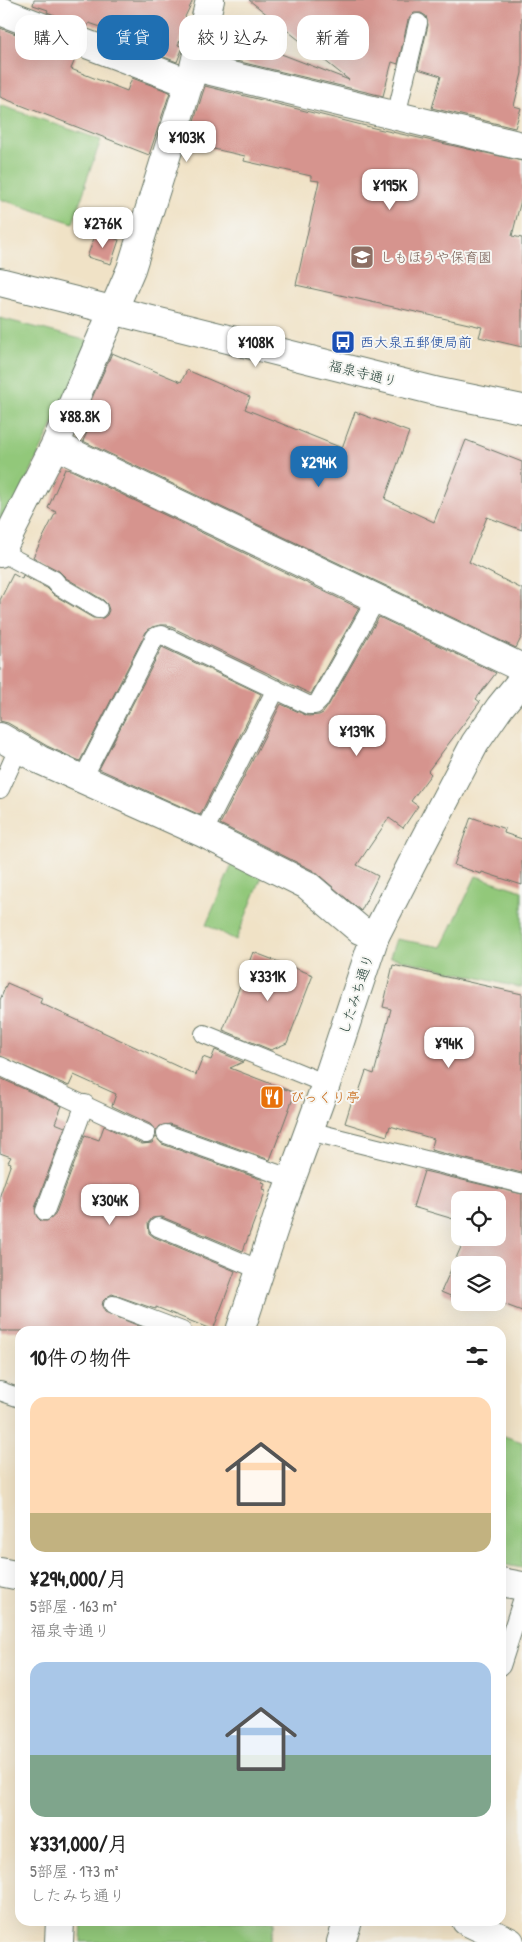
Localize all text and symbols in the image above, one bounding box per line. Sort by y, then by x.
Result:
chip: 購入 [15,15,87,60]
chip: 賃貸 [97,15,169,60]
chip: 絞り込み [179,15,287,60]
chip: 新着 [297,15,369,60]
pin: ¥103K [152,120,222,163]
text: ¥103K [169,126,205,148]
pin: ¥195K [355,168,425,211]
text: ¥195K [373,174,407,196]
pin: ¥276K [68,206,138,249]
text: ¥276K [84,212,122,234]
school or university icon: しもほうや保育園 [349,244,375,270]
place label: しもほうや保育園 [380,247,492,266]
pin: ¥108K [221,326,291,368]
bus stop icon: 西大泉五郵便局前 [330,329,356,355]
text: ¥108K [238,331,274,353]
place label: 西大泉五郵便局前 [360,332,472,351]
street label: 福泉寺通り [327,355,399,390]
pin: ¥88.8K [39,400,121,442]
text: ¥88.8K [60,405,100,427]
pin: ¥294K [284,446,354,488]
text: ¥294K [301,451,337,473]
pin: ¥139K [322,714,392,757]
text: ¥139K [340,720,374,742]
street label: したみち通り [334,951,377,1036]
pin: ¥331K [233,960,303,1002]
text: ¥331K [250,965,286,987]
pin: ¥94K [419,1026,479,1069]
text: ¥94K [435,1032,463,1054]
restaurant icon: びっくり亭 [259,1084,285,1110]
place label: びっくり亭 [290,1087,360,1106]
pin: ¥304K [75,1184,145,1226]
text: ¥304K [92,1189,128,1211]
map controls [451,1191,506,1311]
button: locate [451,1191,506,1246]
button: layers [451,1256,506,1311]
icon: filters [463,1342,491,1370]
text: 10件の物件 [30,1343,131,1372]
icon: home [216,1429,306,1519]
text: ¥294,000/月 [30,1564,128,1593]
text: 5部屋 · 163 m² [30,1595,117,1617]
text: 福泉寺通り [30,1619,110,1641]
icon: home [216,1694,306,1784]
text: ¥331,000/月 [30,1829,129,1858]
text: 5部屋 · 173 m² [30,1860,118,1882]
text: したみち通り [30,1884,125,1906]

